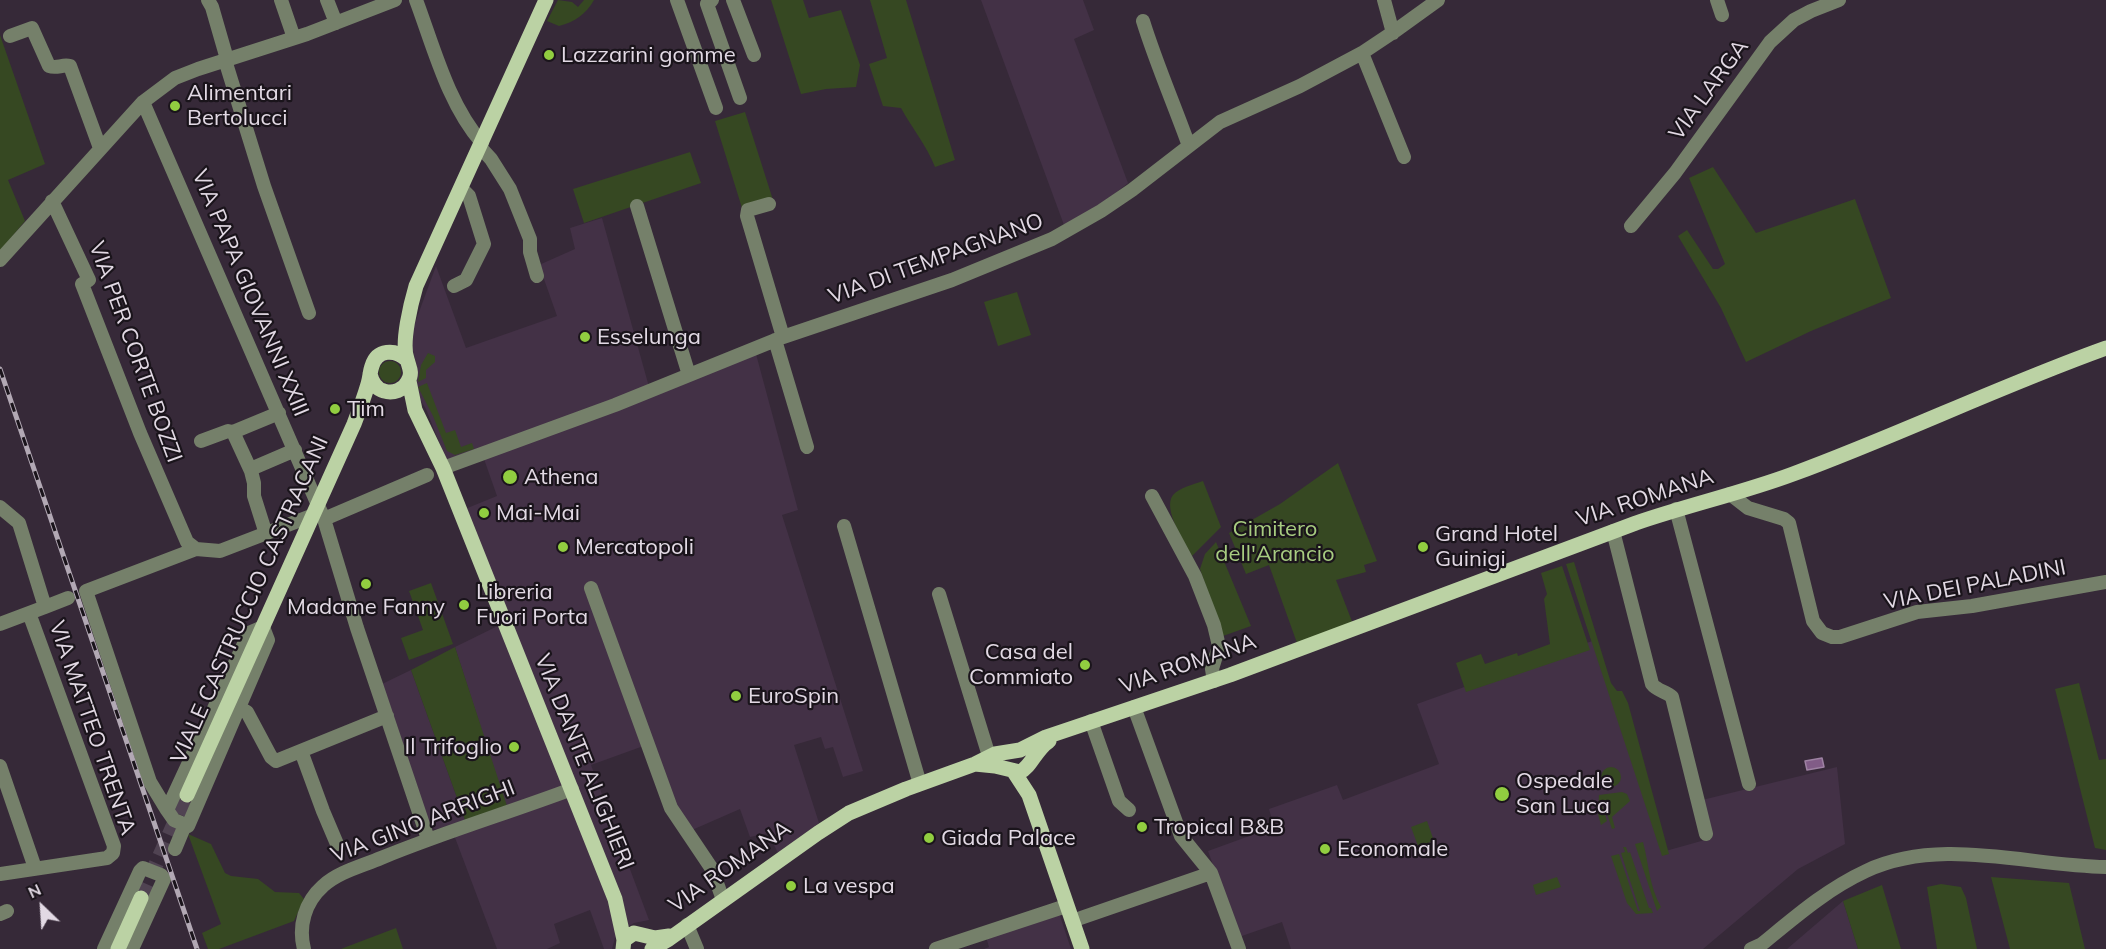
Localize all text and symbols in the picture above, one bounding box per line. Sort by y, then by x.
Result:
street label: VIA LARGA [1664,34,1754,146]
place label: Lazzarini gomme [561,42,736,68]
marker: Lazzarini gomme [542,48,556,62]
place label: Alimentari Bertolucci [187,80,292,132]
marker: Alimentari Bertolucci [168,99,182,113]
street label: VIA PAPA GIOVANNI XXIII [186,166,314,420]
street label: VIA DI TEMPAGNANO [825,208,1047,310]
street label: VIA PER CORTE BOZZI [83,238,187,466]
place label: Esselunga [597,324,701,350]
marker: Esselunga [578,330,592,344]
place label: Tim [347,396,385,422]
marker: Tim [328,402,342,416]
street label: VIALE CASTRUCCIO CASTRACANI [166,432,334,768]
street label: VIA ROMANA [1573,463,1717,533]
place label: Athena [524,464,599,490]
marker: Athena [501,468,519,486]
place label: Mai-Mai [496,500,580,526]
marker: Mai-Mai [477,506,491,520]
park label: Cimitero dell'Arancio [1215,516,1335,568]
place label: Grand Hotel Guinigi [1435,521,1558,572]
place label: Mercatopoli [575,534,694,560]
marker: Mercatopoli [556,540,570,554]
marker: Grand Hotel Guinigi [1416,540,1430,554]
street label: VIA DEI PALADINI [1882,554,2068,616]
marker: Madame Fanny [359,577,373,591]
place label: Libreria Fuori Porta [476,579,588,630]
place label: Madame Fanny [287,594,445,620]
marker: Libreria Fuori Porta [457,598,471,612]
street label: VIA MATTEO TRENTA [43,618,141,838]
street label: VIA ROMANA [1116,628,1260,700]
place label: Casa del Commiato [969,639,1073,690]
street label: VIA DANTE ALIGHIERI [529,650,639,874]
marker: Casa del Commiato [1078,658,1092,672]
place label: EuroSpin [748,683,839,709]
marker: EuroSpin [729,689,743,703]
place label: Il Trifoglio [405,734,502,760]
marker: Il Trifoglio [507,740,521,754]
place label: Ospedale San Luca [1516,768,1613,819]
street label: VIA GINO ARRIGHI [327,775,519,869]
marker: Ospedale San Luca [1493,785,1511,803]
place label: Tropical B&B [1154,814,1284,840]
street label: VIA ROMANA [664,815,796,919]
marker: Tropical B&B [1135,820,1149,834]
place label: Giada Palace [941,825,1076,851]
marker: Giada Palace [922,831,936,845]
place label: Economale [1337,836,1448,862]
marker: Economale [1318,842,1332,856]
place label: La vespa [803,873,895,899]
north arrow [12,877,72,937]
text: N [25,879,44,902]
marker: La vespa [784,879,798,893]

